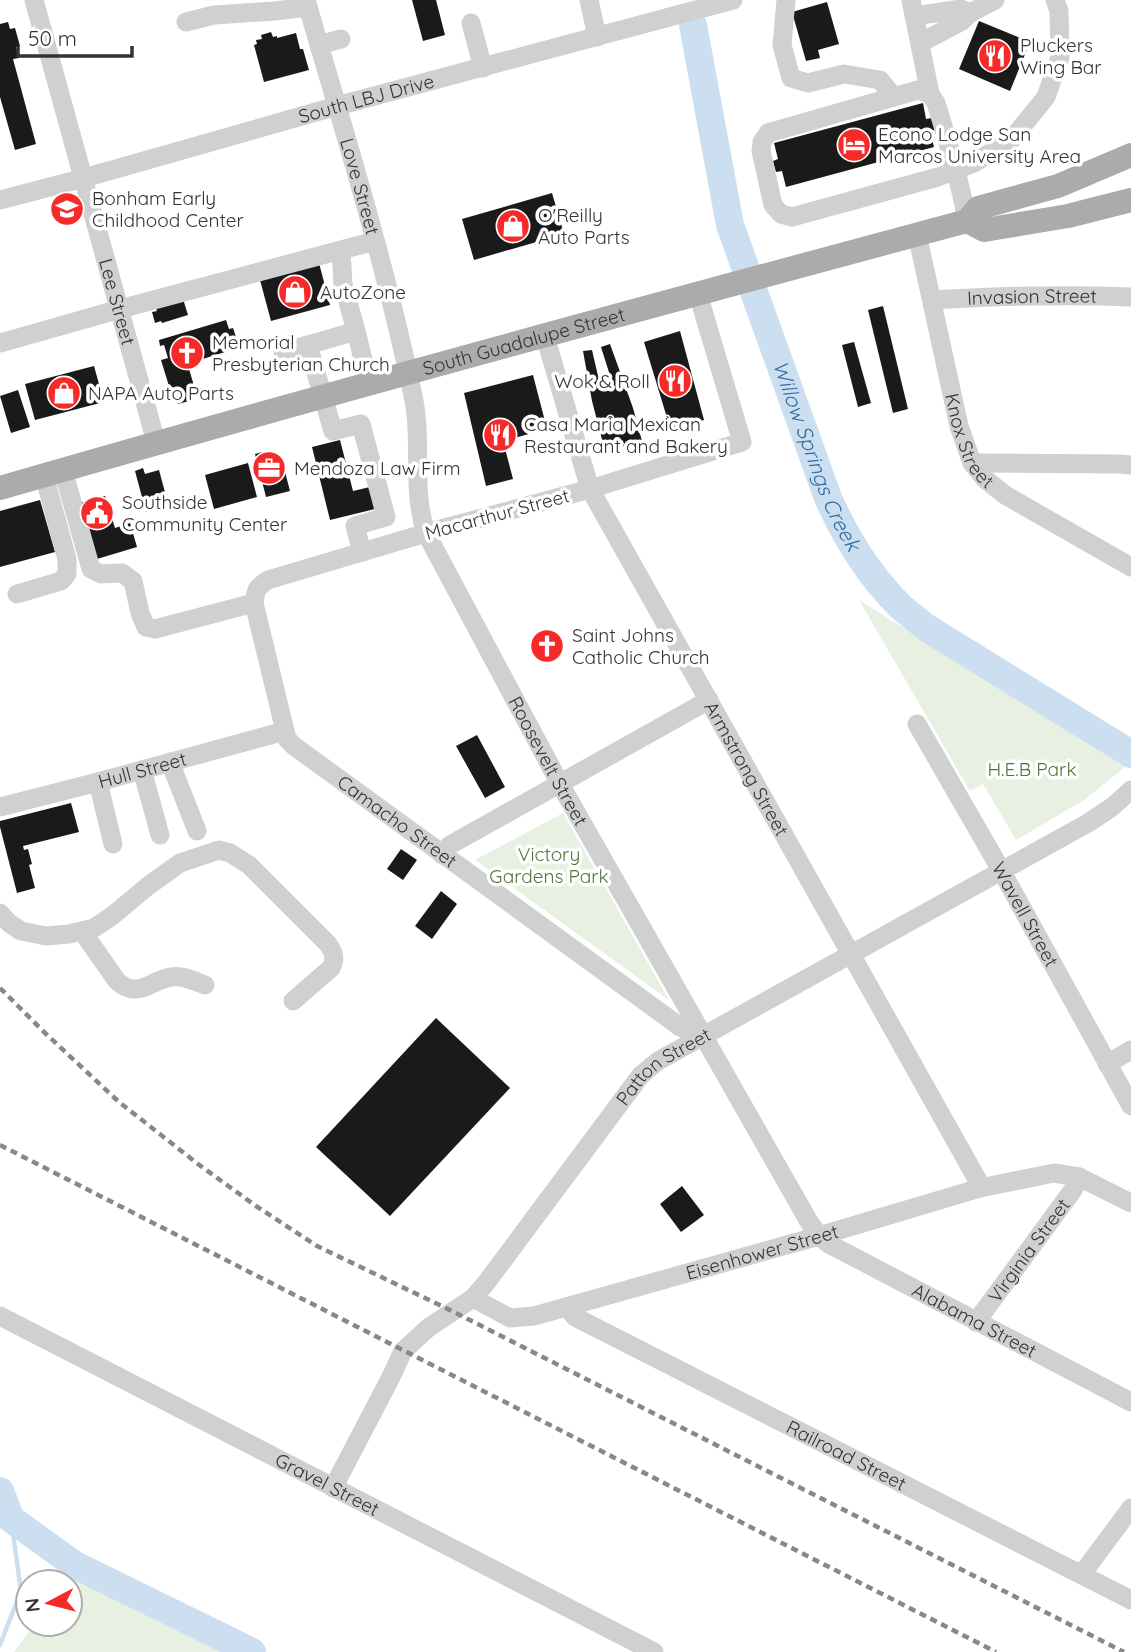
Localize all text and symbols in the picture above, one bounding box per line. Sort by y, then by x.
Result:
scale bar [18,14,131,58]
text: 50 m [28,25,77,51]
place label: Pluckers Wing Bar [1020,33,1102,79]
restaurant icon: Pluckers Wing Bar [976,37,1014,75]
street label: South LBJ Drive [295,69,437,128]
place label: Econo Lodge San Marcos University Area [878,122,1081,168]
hotel icon: Econo Lodge San Marcos University Area [835,126,873,164]
street label: Love Street [335,135,385,237]
place label: Bonham Early Childhood Center [92,186,245,232]
school or university icon: Bonham Early Childhood Center [48,190,86,228]
place label: O'Reilly Auto Parts [538,203,630,249]
shop icon: O'Reilly Auto Parts [494,207,532,245]
street label: Lee Street [94,256,141,348]
shop icon: AutoZone [276,273,314,311]
place label: AutoZone [320,280,406,304]
street label: Invasion Street [967,284,1097,310]
street label: South Guadalupe Street [420,302,627,380]
place label: Memorial Presbyterian Church [212,330,390,376]
church icon: Memorial Presbyterian Church [168,334,206,372]
water label: Willow Springs Creek [768,357,868,557]
restaurant icon: Wok & Roll [656,362,694,400]
place label: Wok & Roll [554,369,650,393]
shop icon: NAPA Auto Parts [45,374,83,412]
place label: NAPA Auto Parts [88,381,234,405]
street label: Knox Street [940,391,999,494]
place label: Casa Maria Mexican Restaurant and Bakery [524,412,728,458]
restaurant icon: Casa Maria Mexican Restaurant and Bakery [481,416,519,454]
office icon: Mendoza Law Firm [250,449,288,487]
place label: Mendoza Law Firm [294,456,460,480]
street label: Macarthur Street [422,483,572,545]
place label: Southside Community Center [122,490,288,536]
public building icon: Southside Community Center [78,494,116,532]
place label: Saint Johns Catholic Church [572,623,710,669]
church icon: Saint Johns Catholic Church [528,627,566,665]
street label: Roosevelt Street [503,692,593,830]
street label: Armstrong Street [699,697,794,840]
street label: Hull Street [95,746,189,793]
park label: H.E.B Park [987,757,1077,781]
street label: Camacho Street [333,770,462,873]
park label: Victory Gardens Park [489,842,609,888]
street label: Wavell Street [987,858,1064,971]
street label: Patton Street [611,1022,715,1110]
street label: Virginia Street [982,1193,1075,1307]
street label: Eisenhower Street [683,1219,841,1285]
street label: Alabama Street [908,1278,1041,1363]
street label: Railroad Street [782,1415,910,1496]
street label: Gravel Street [271,1447,383,1521]
north arrow [14,1568,84,1638]
text: N [19,1597,45,1613]

